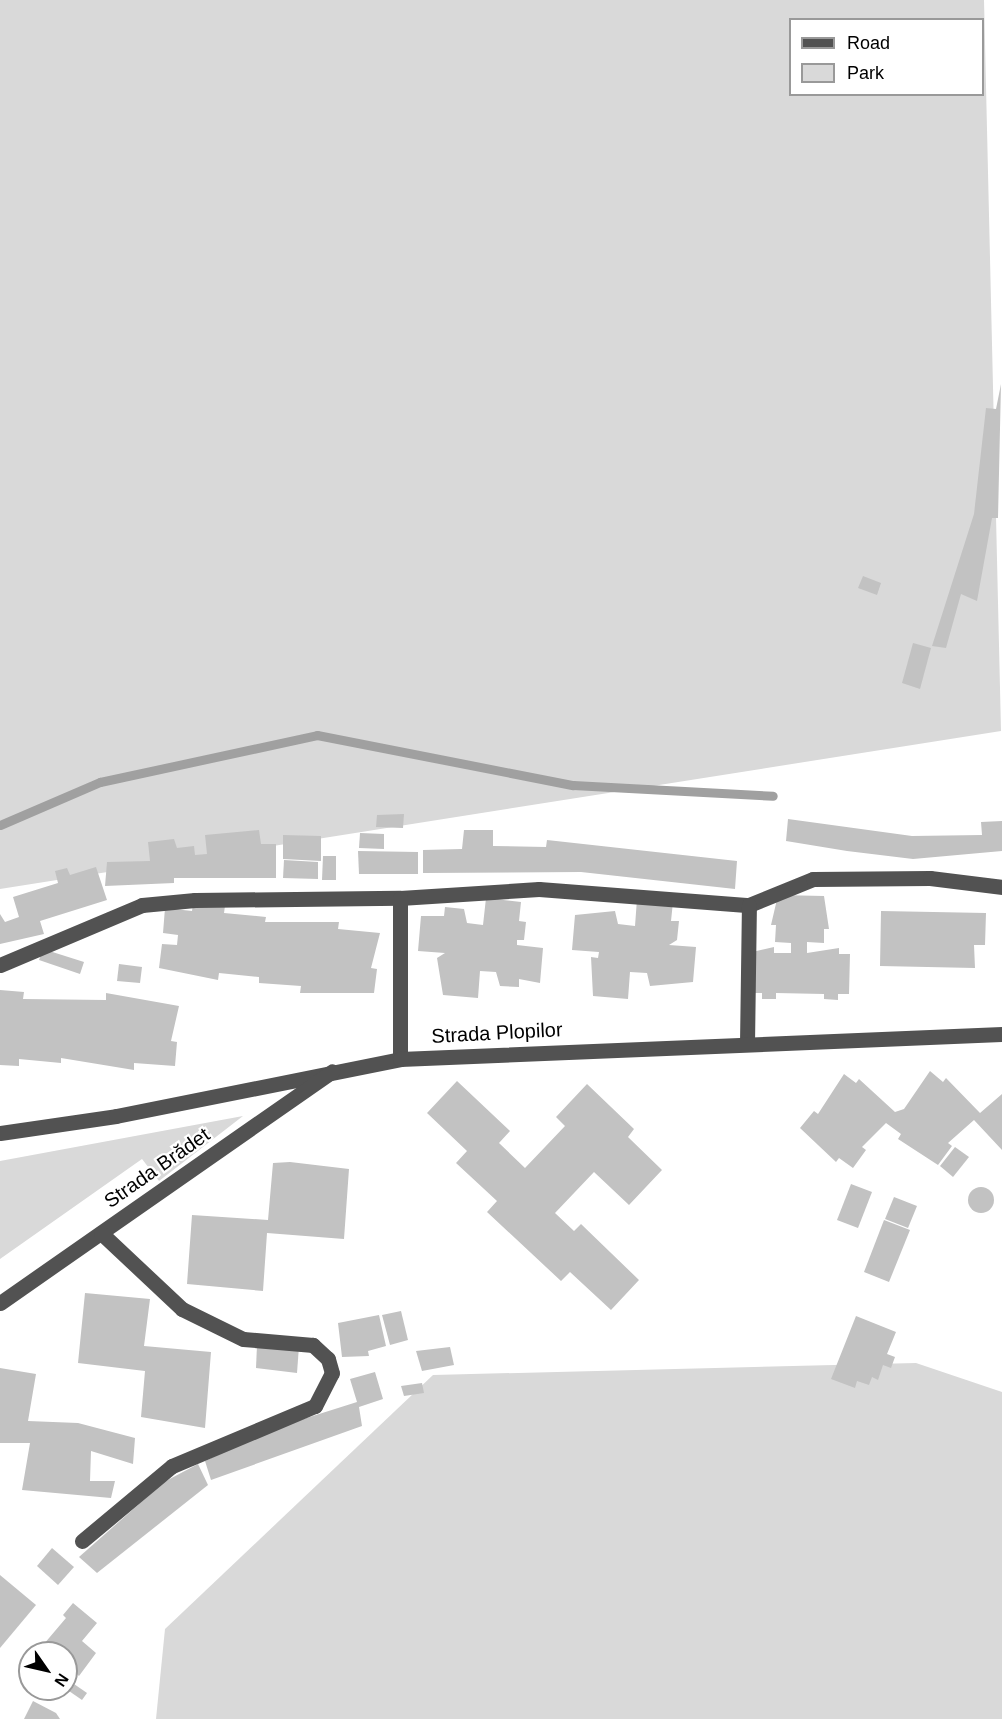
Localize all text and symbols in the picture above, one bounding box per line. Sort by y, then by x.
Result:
legend [789,18,984,96]
text: Road [847,33,890,53]
text: Park [847,63,884,83]
street label: Strada Plopilor [431,1018,563,1048]
street label: Strada Brădet [100,1123,214,1213]
north arrow [18,1641,78,1701]
text: N [51,1671,72,1690]

